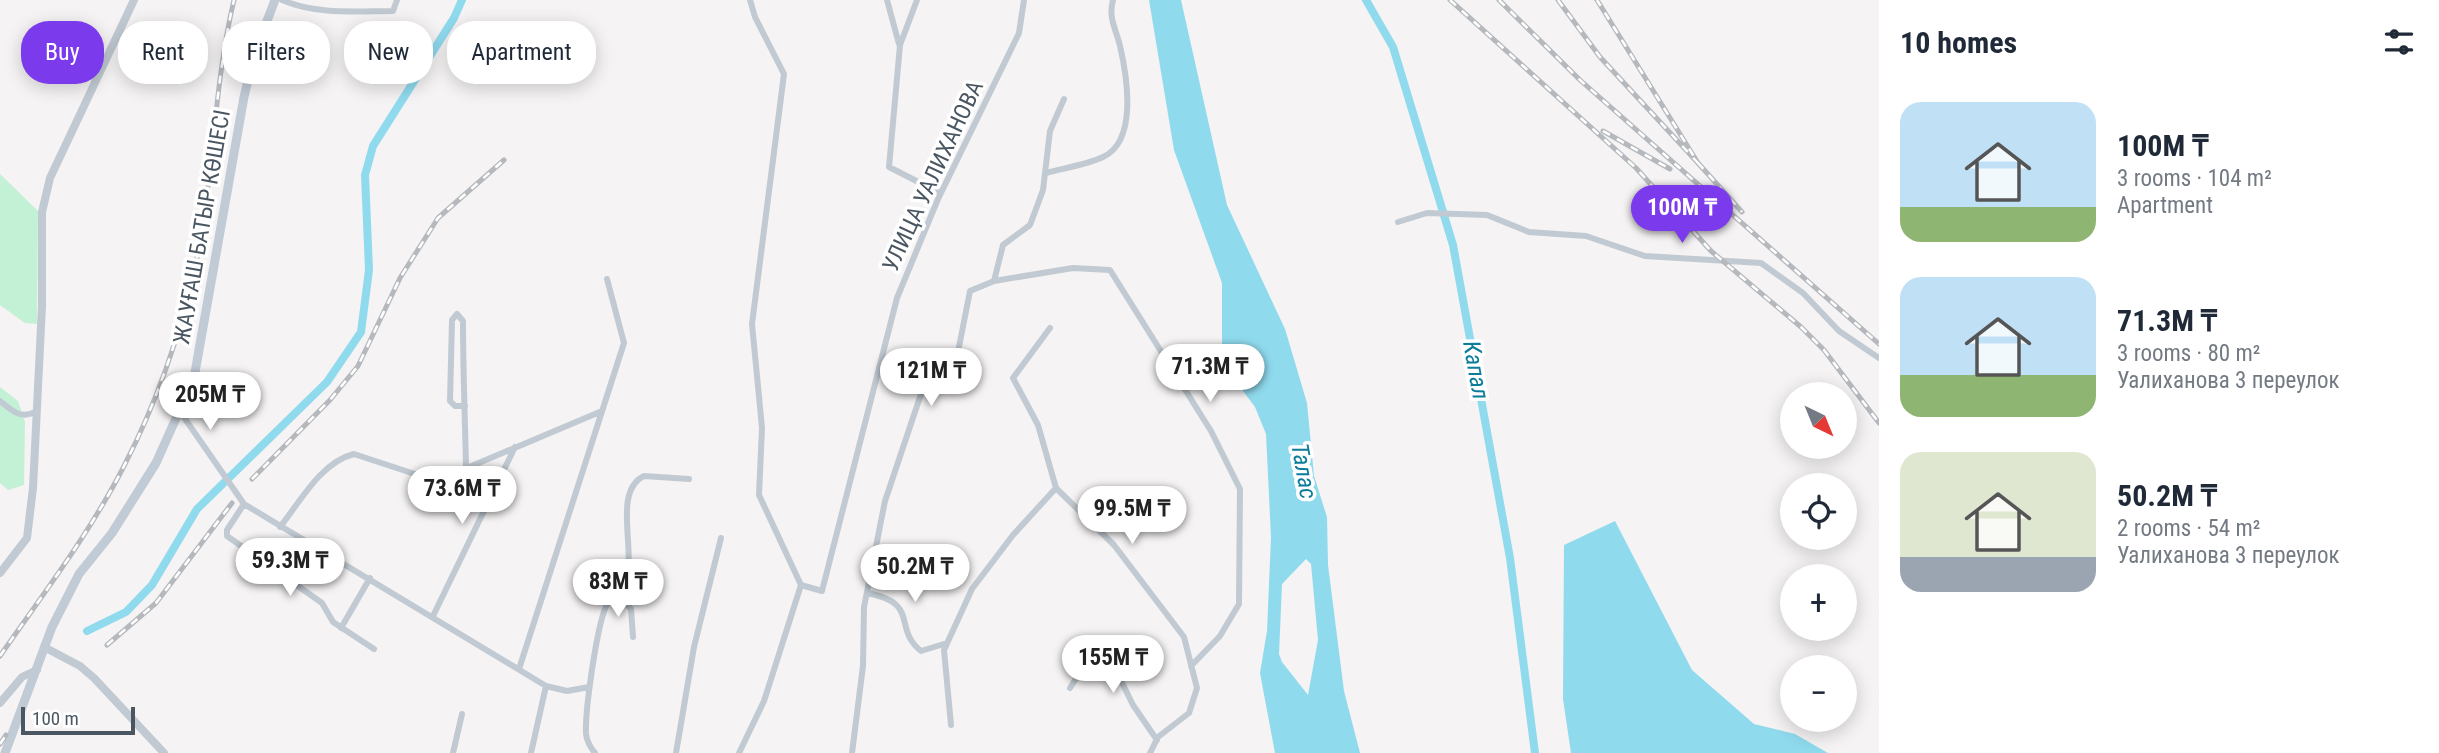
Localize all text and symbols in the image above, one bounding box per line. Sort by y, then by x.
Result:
chip: Buy [21,21,104,84]
chip: Rent [118,21,208,84]
chip: Filters [222,21,330,84]
chip: New [344,21,433,84]
chip: Apartment [447,21,596,84]
icon: filters [2380,23,2418,61]
text: 10 homes [1900,25,2017,60]
street label: УЛИЦА УАЛИХАНОВА [877,76,989,276]
street label: ЖАУҒАШ БАТЫР КӨШЕСІ [168,108,236,346]
text: 100M ₸ [2117,128,2209,163]
icon: home [1956,130,2040,214]
text: 3 rooms · 104 m² [2117,165,2272,192]
pin: 100M ₸ [1625,186,1739,245]
text: Apartment [2117,192,2213,219]
text: 100M ₸ [1647,194,1717,221]
text: 71.3M ₸ [2117,303,2217,338]
icon: home [1956,305,2040,389]
water label: Капал [1457,338,1495,402]
text: 3 rooms · 80 m² [2117,340,2260,367]
pin: 71.3M ₸ [1145,344,1275,404]
pin: 121M ₸ [874,348,988,408]
text: 71.3M ₸ [1172,353,1248,380]
text: 121M ₸ [896,357,966,384]
text: Уалиханова 3 переулок [2117,367,2340,394]
pin: 205M ₸ [153,372,267,432]
text: 205M ₸ [175,381,245,408]
north arrow [1780,382,1857,458]
map controls [1780,382,1857,732]
water label: Талас [1285,441,1323,501]
pin: 73.6M ₸ [397,466,527,526]
button: locate [1780,473,1857,550]
text: 73.6M ₸ [424,475,500,502]
text: 50.2M ₸ [2117,478,2217,513]
icon: home [1956,480,2040,564]
pin: 99.5M ₸ [1067,486,1197,546]
text: 99.5M ₸ [1094,495,1170,522]
text: 2 rooms · 54 m² [2117,515,2260,542]
pin: 59.3M ₸ [225,538,355,598]
text: Уалиханова 3 переулок [2117,542,2340,569]
pin: 50.2M ₸ [850,544,980,604]
text: 59.3M ₸ [252,547,328,574]
text: 50.2M ₸ [877,553,953,580]
pin: 83M ₸ [569,560,667,619]
button: + [1780,564,1857,641]
text: 83M ₸ [589,568,647,595]
pin: 155M ₸ [1056,636,1170,695]
text: 155M ₸ [1078,644,1148,671]
button: − [1780,655,1857,732]
scale bar [21,704,135,736]
text: 100 m [32,707,79,730]

